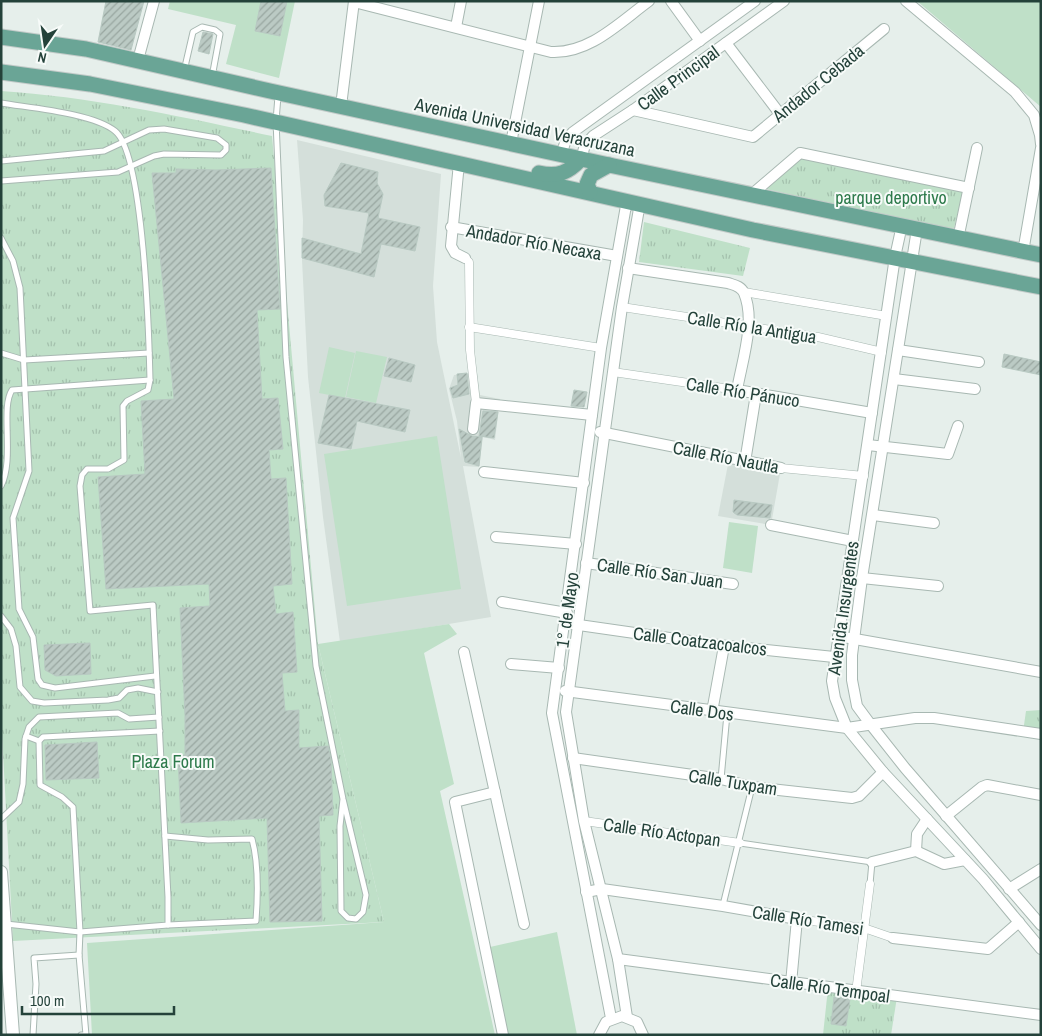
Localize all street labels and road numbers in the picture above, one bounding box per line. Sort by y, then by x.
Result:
street label: Andador Cebada [766,38,869,128]
street label: Calle Principal [632,40,724,116]
street label: Avenida Universidad Veracruzana [412,91,637,163]
street label: Andador Río Necaxa [463,218,604,266]
street label: Calle Río la Antigua [686,304,818,350]
street label: Calle Río Pánuco [684,371,802,413]
street label: Calle Río Nautla [671,434,781,480]
street label: Avenida Insurgentes [821,539,865,678]
street label: Calle Río San Juan [595,552,725,594]
street label: 1° de Mayo [549,571,585,649]
street label: Calle Coatzacoalcos [632,620,768,662]
street label: Calle Dos [669,693,735,727]
street label: Calle Tuxpam [687,763,779,801]
street label: Calle Río Actopan [602,811,722,853]
street label: Calle Río Tamesi [751,899,865,941]
street label: Calle Río Tempoal [769,967,891,1009]

